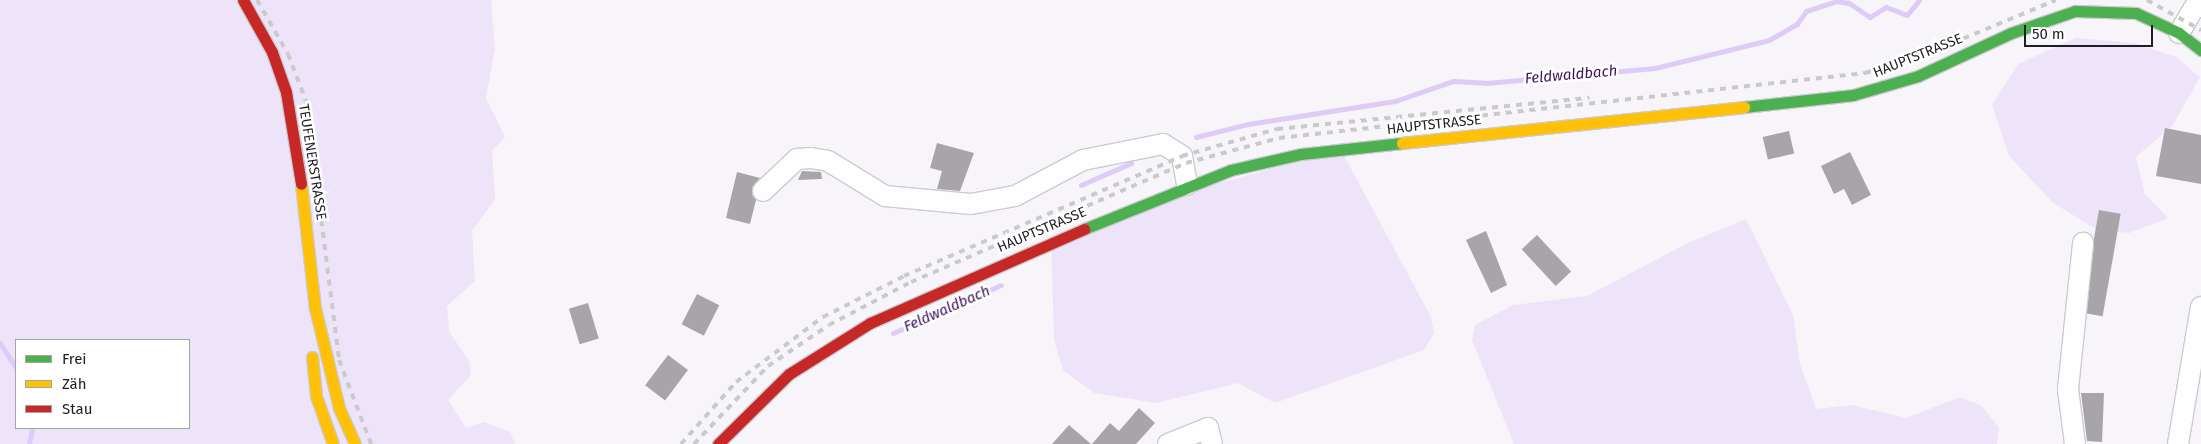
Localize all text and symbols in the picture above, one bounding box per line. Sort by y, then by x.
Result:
scale bar [2026,15,2155,47]
text: 50 m [2032,25,2065,43]
street label: HAUPTSTRASSE [1871,30,1965,82]
water label: Feldwaldbach [1524,62,1618,88]
street label: TEUFENERSTRASSE [295,103,329,221]
street label: HAUPTSTRASSE [1386,112,1482,138]
street label: HAUPTSTRASSE [995,204,1089,256]
water label: Feldwaldbach [901,282,993,336]
legend [15,339,190,429]
text: Frei [62,350,87,368]
text: Zäh [62,375,87,393]
text: Stau [62,400,92,418]

